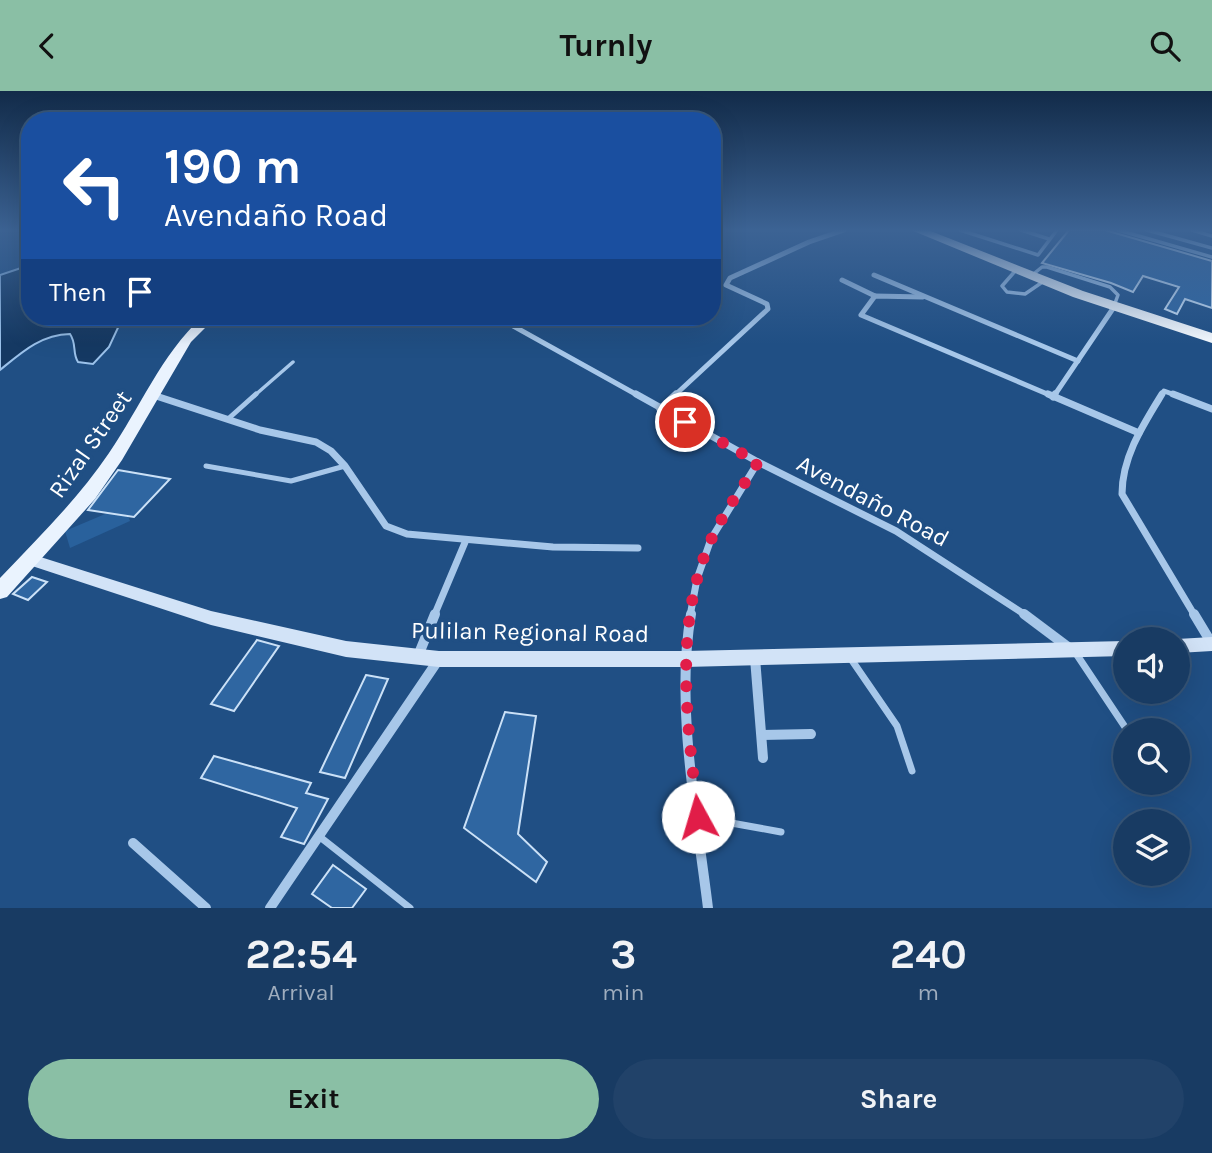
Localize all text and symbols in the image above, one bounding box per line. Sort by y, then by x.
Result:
icon: back [28,27,66,65]
text: Turnly [560,27,652,64]
icon: search [1146,27,1184,65]
text: 190 m [164,138,301,195]
icon: left [49,140,140,231]
text: Avendaño Road [164,197,388,234]
icon: arrive [121,273,159,311]
text: Then [49,277,107,308]
street label: Rizal Street [43,385,137,503]
pin [655,392,715,452]
icon: arrive [666,403,704,441]
street label: Avendaño Road [792,449,954,553]
street label: Pulilan Regional Road [411,616,649,648]
map controls [1113,627,1190,886]
button: sound [1113,627,1190,704]
button: search [1113,718,1190,795]
position arrow [661,780,735,854]
button: layers [1113,809,1190,886]
text: 22:54 [245,929,357,979]
text: 3 [610,929,636,979]
text: 240 [890,929,967,979]
text: Arrival [267,979,335,1006]
text: min [602,979,644,1006]
text: m [917,979,939,1006]
button: Exit [28,1059,599,1139]
button: Share [613,1059,1184,1139]

